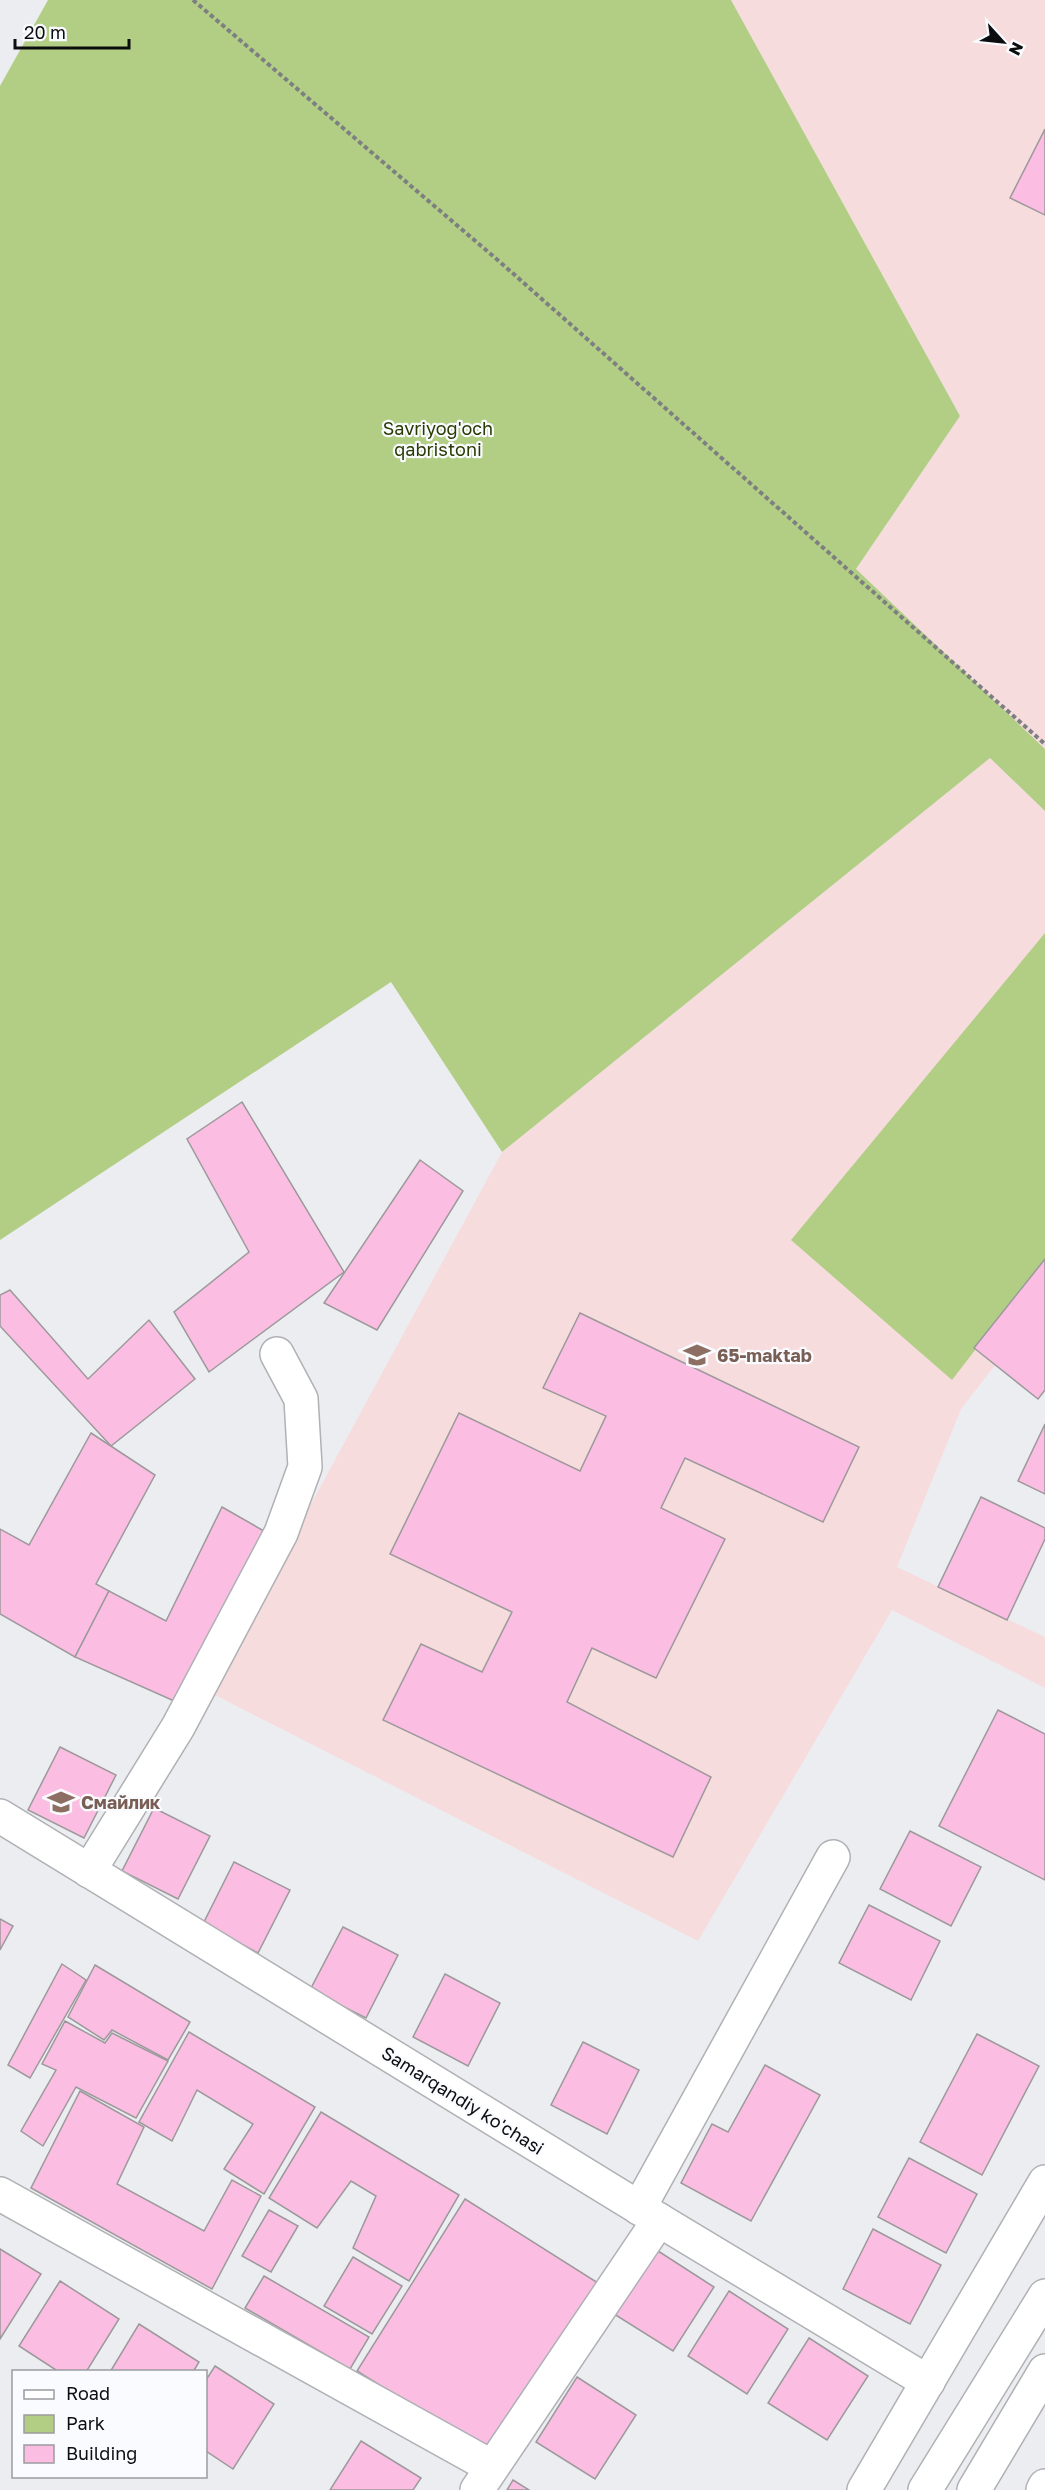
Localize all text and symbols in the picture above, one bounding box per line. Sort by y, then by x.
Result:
scale bar [15,12,129,50]
north arrow [973,12,1033,72]
text: 20 m [24,21,66,43]
text: N [1005,39,1028,59]
park label: Savriyog'och qabristoni [383,417,493,460]
school or university icon: 65-maktab [682,1340,712,1370]
place label: 65-maktab [717,1344,812,1366]
school or university icon: Смайлик [46,1787,76,1817]
place label: Смайлик [81,1791,161,1813]
street label: Samarqandiy ko'chasi [378,2041,548,2159]
legend [12,2370,207,2478]
text: Road [66,2382,110,2404]
text: Park [66,2412,105,2434]
text: Building [66,2442,137,2464]

